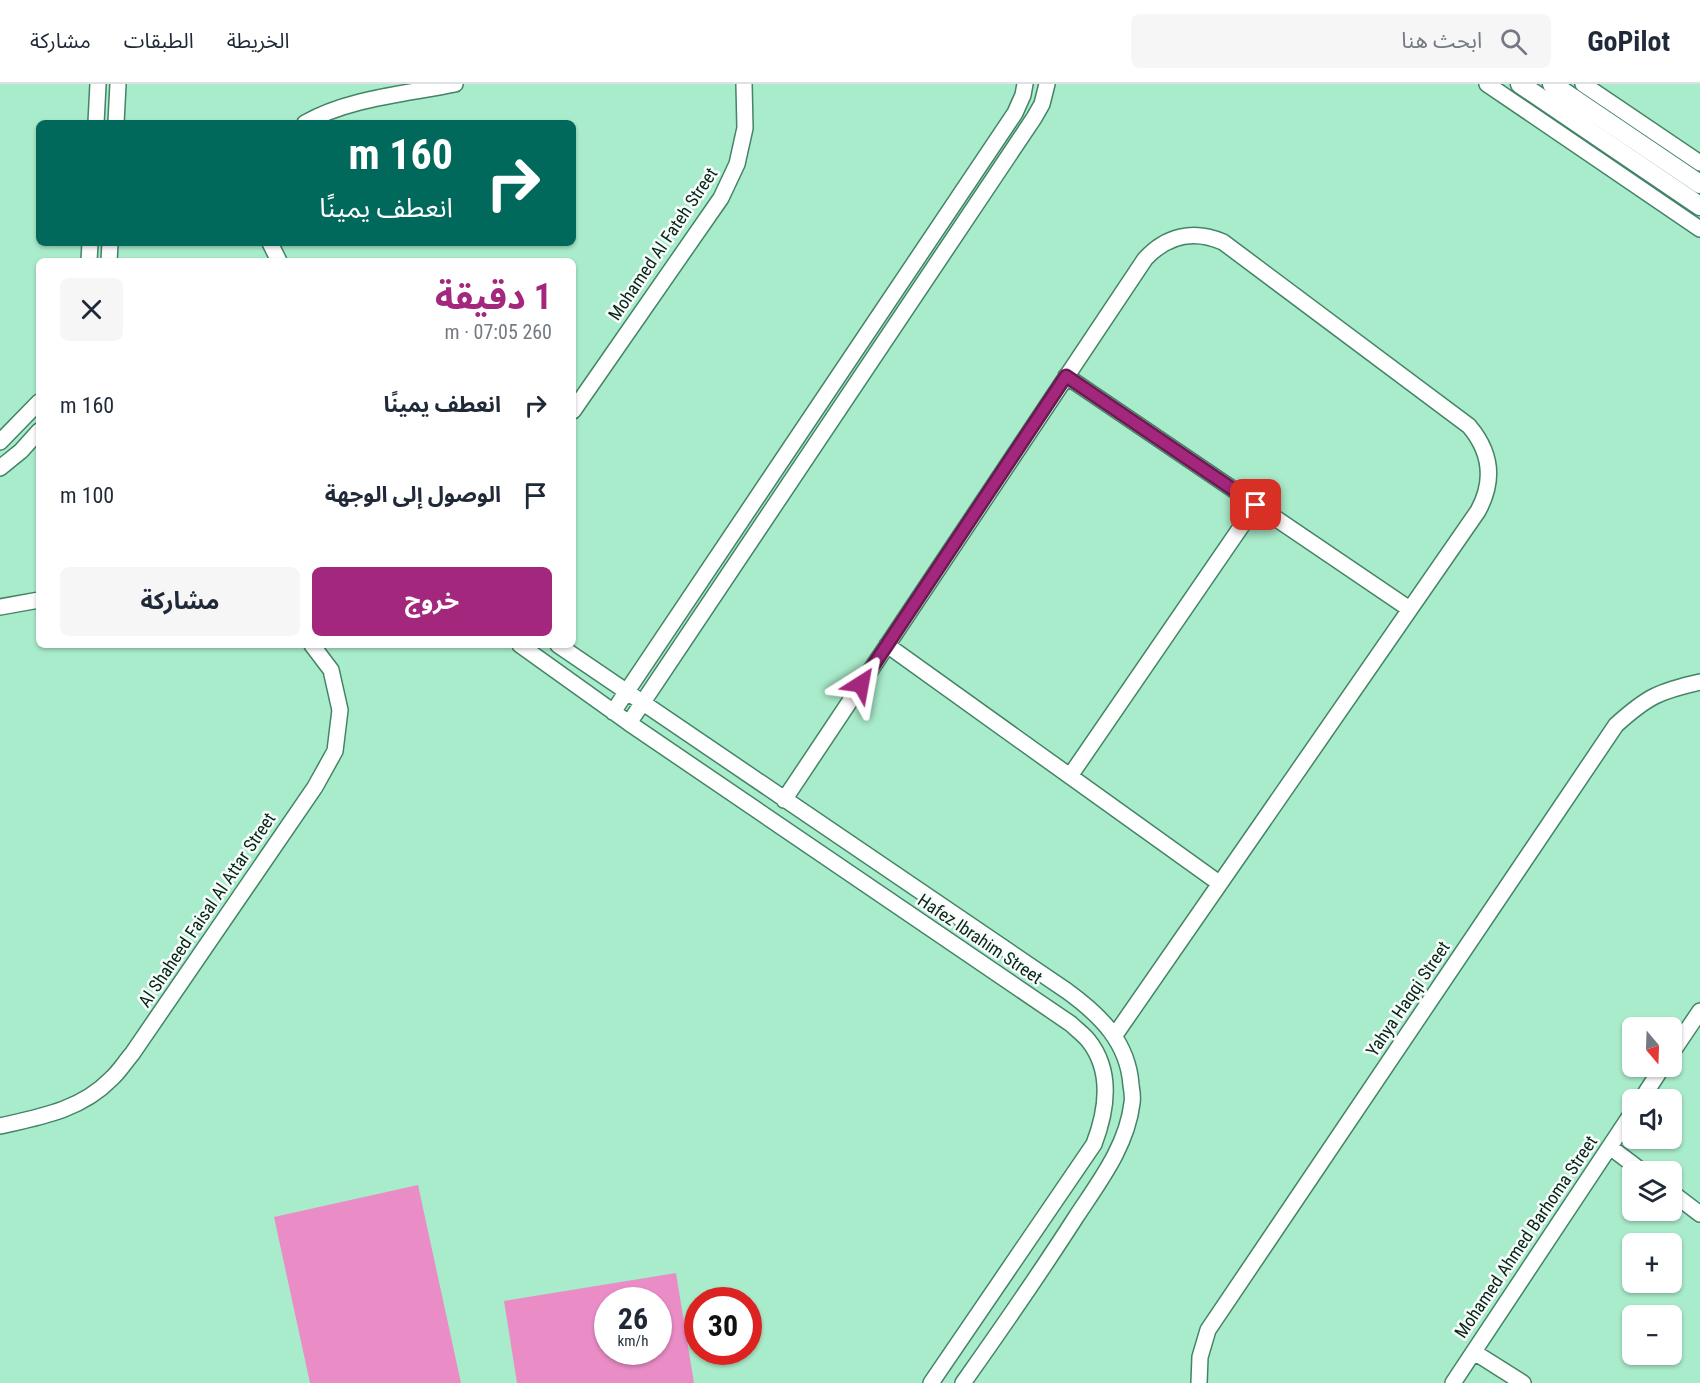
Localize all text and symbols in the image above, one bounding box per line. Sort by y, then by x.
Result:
search box [1131,14,1551,68]
icon: search [1497,25,1530,58]
text: GoPilot [1587,25,1670,58]
text: ابحث هنا [1401,28,1482,53]
text: مشاركة [30,29,91,53]
text: الطبقات [124,29,194,53]
text: الخريطة [227,29,290,53]
text: 160 m [348,130,453,179]
icon: right [474,144,552,222]
street label: Mohamed Al Fateh Street [604,163,721,324]
text: انعطف يمينًا [319,192,453,224]
text: 1 دقيقة [435,276,552,318]
button: close [60,278,123,341]
text: 260 m · 07:05 [445,320,552,344]
icon: right [519,389,552,422]
text: انعطف يمينًا [383,392,501,417]
text: 160 m [60,393,114,418]
icon: arrive [519,479,552,512]
pin [1230,479,1281,530]
text: الوصول إلى الوجهة [325,482,501,507]
text: 100 m [60,483,114,508]
icon: arrive [1239,488,1272,521]
button: مشاركة [60,567,300,636]
button: خروج [312,567,552,636]
position arrow [829,652,893,716]
street label: Al Shaheed Faisal Al Attar Street [134,808,280,1011]
street label: Hafez Ibrahim Street [914,889,1046,988]
street label: Yahya Haqqi Street [1361,937,1454,1060]
north arrow [1622,1017,1682,1077]
map controls [1622,1017,1682,1365]
button: sound [1622,1089,1682,1149]
street label: Mohamed Ahmed Barhoma Street [1450,1132,1601,1342]
button: layers [1622,1161,1682,1221]
button: + [1622,1233,1682,1293]
speed limit sign: 30 [684,1287,762,1365]
text: 26 [618,1301,648,1336]
button: − [1622,1305,1682,1365]
text: km/h [618,1332,648,1350]

